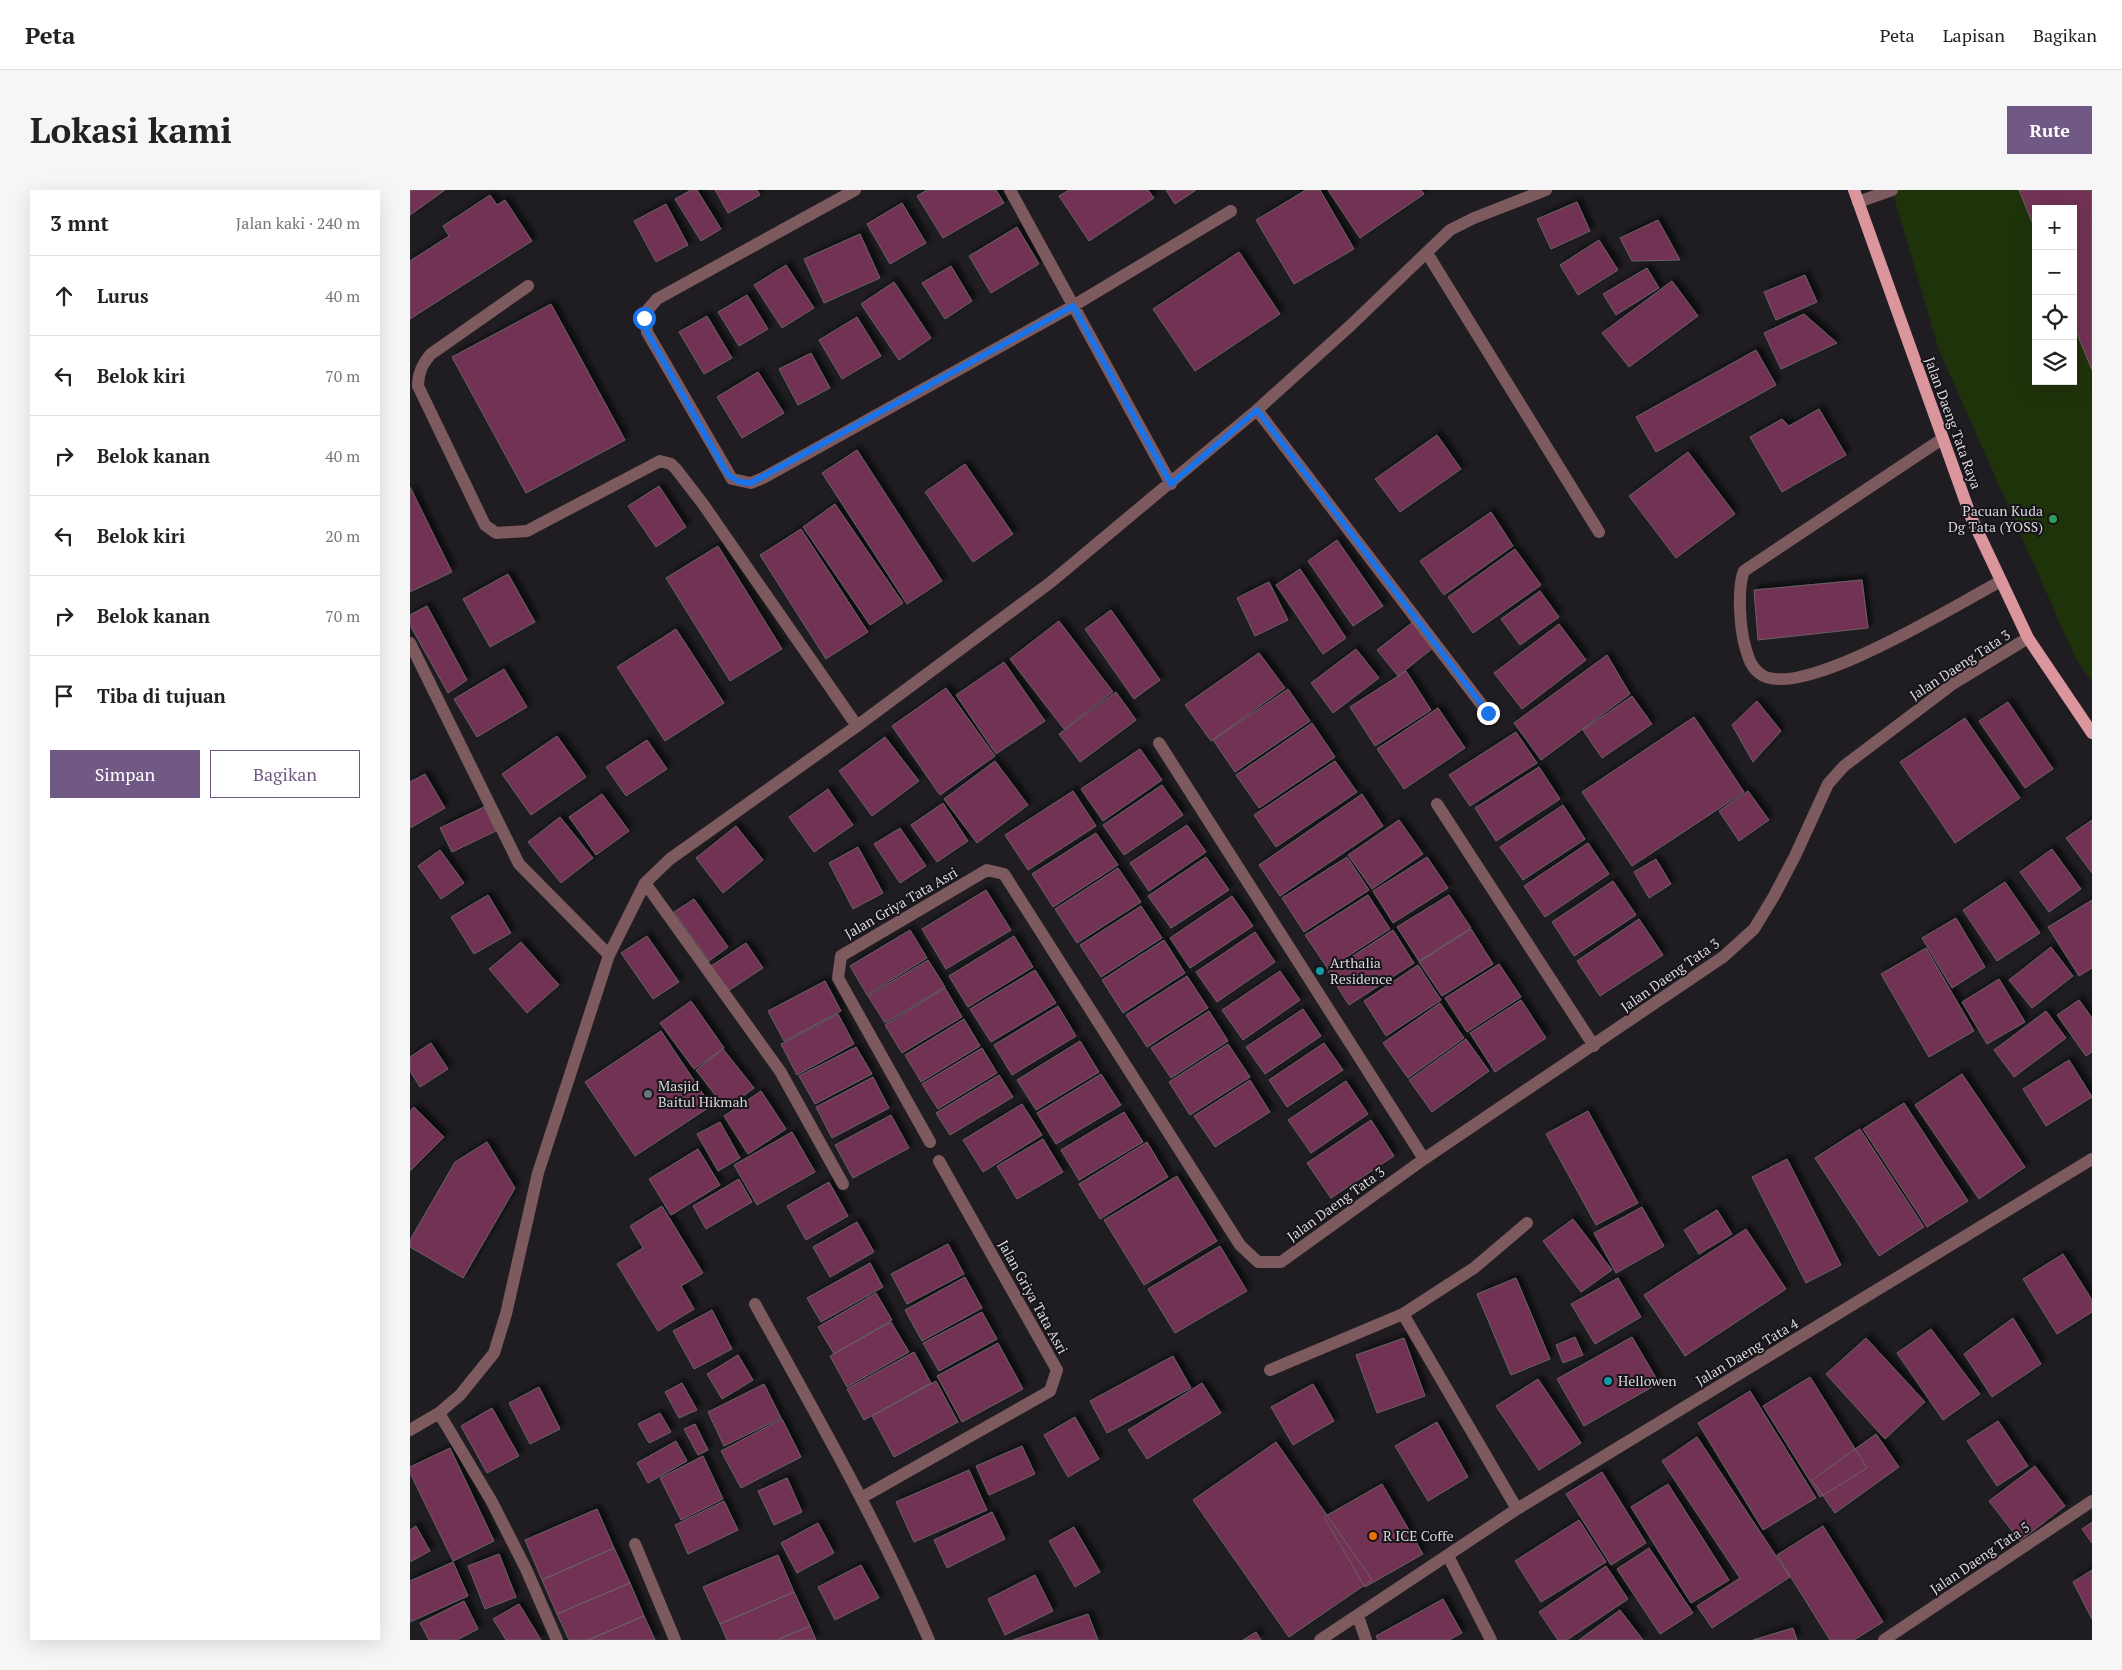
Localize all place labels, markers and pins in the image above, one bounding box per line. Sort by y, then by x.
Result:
place label: Pacuan Kuda Dg Tata (YOSS) [1948,501,2043,536]
marker: Pacuan Kuda Dg Tata (YOSS) [2047,513,2059,525]
place label: Arthalia Residence [1330,953,1392,988]
marker: Arthalia Residence [1314,965,1326,977]
place label: Masjid Baitul Hikmah [658,1076,748,1111]
marker: Masjid Baitul Hikmah [642,1088,654,1100]
place label: Hellowen [1618,1371,1677,1390]
marker: Hellowen [1602,1375,1614,1387]
place label: R ICE Coffe [1383,1526,1454,1545]
marker: R ICE Coffe [1367,1530,1379,1542]

